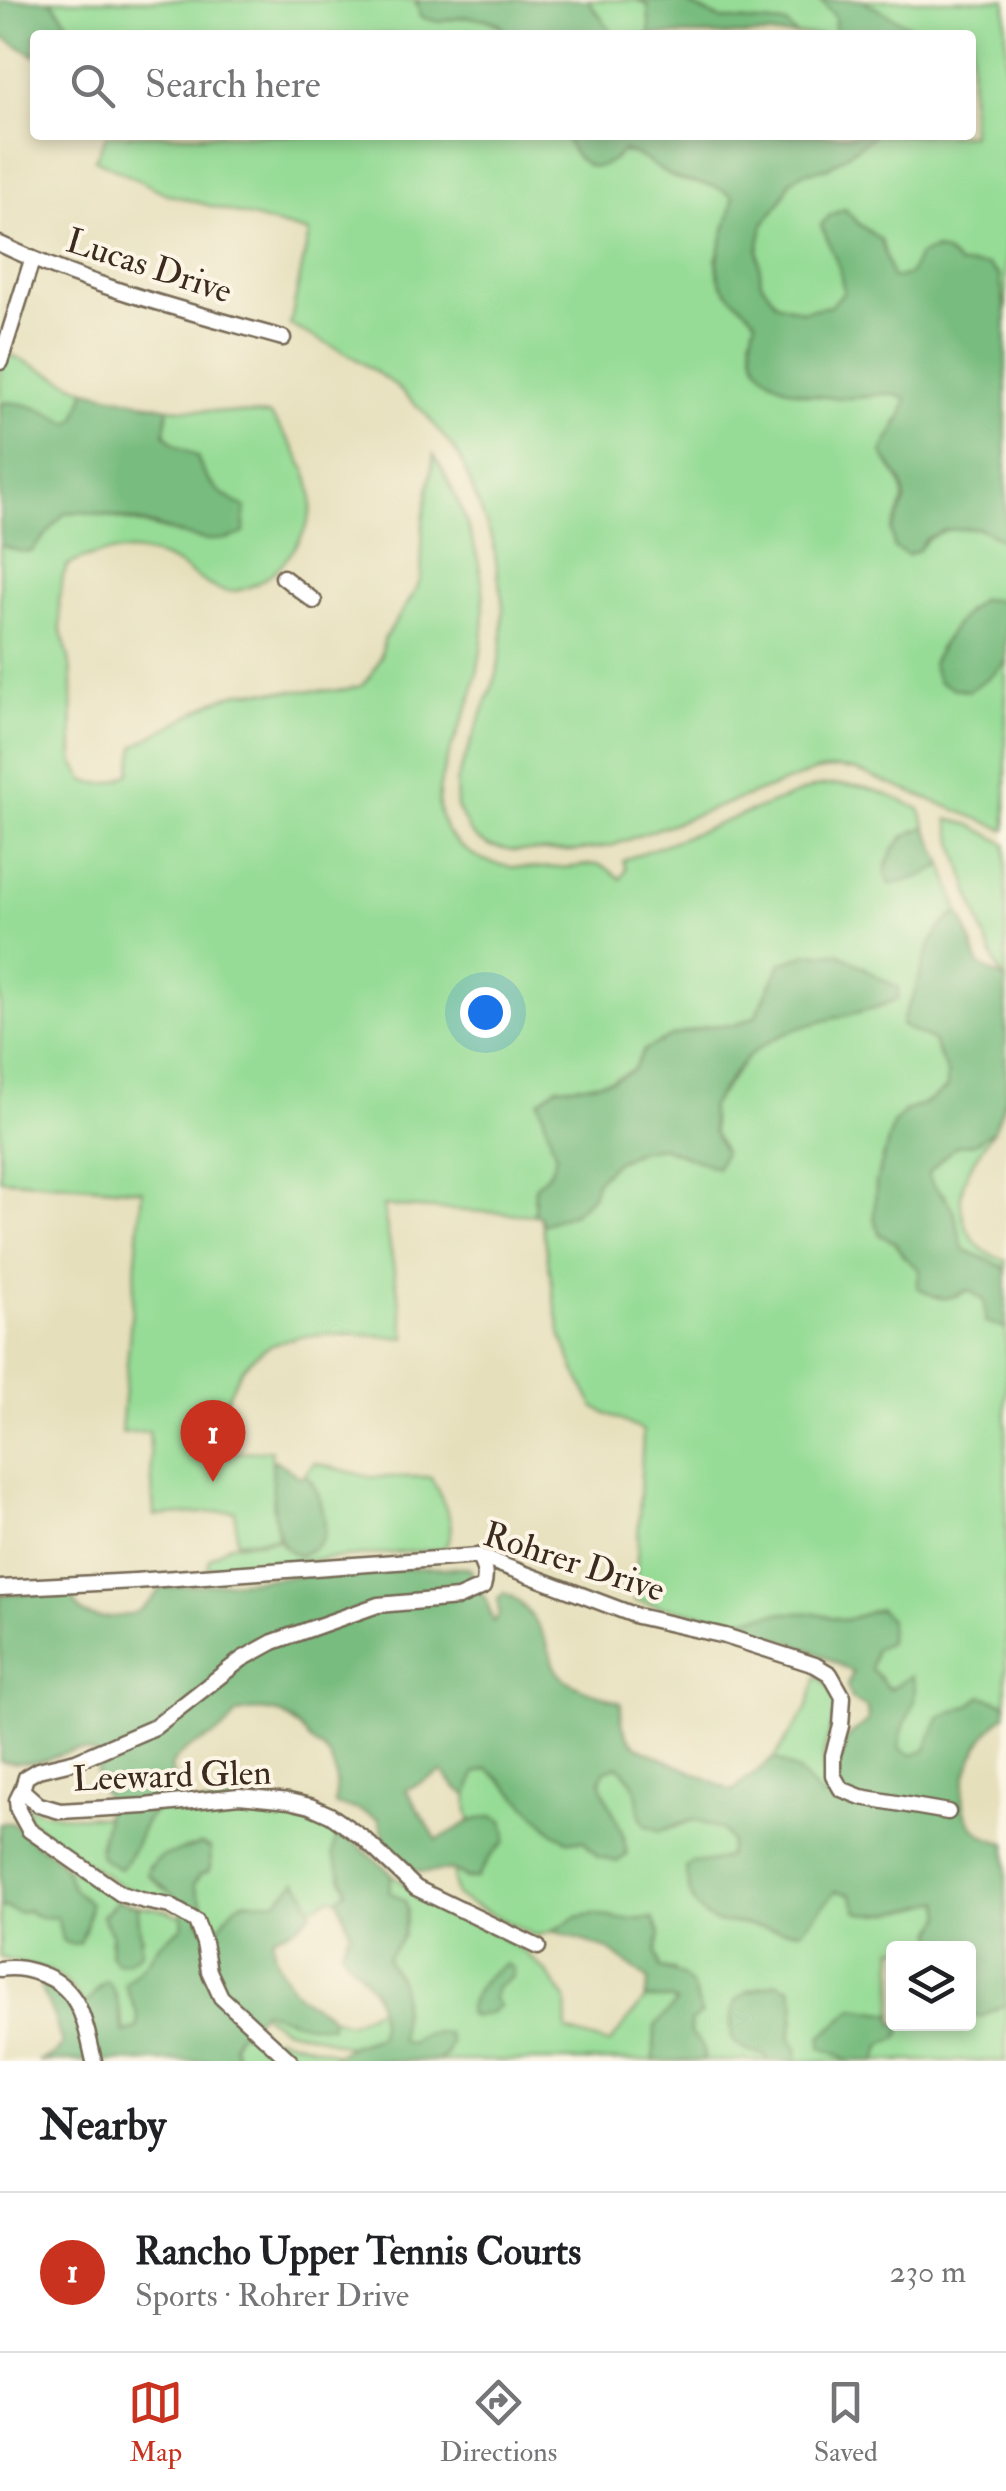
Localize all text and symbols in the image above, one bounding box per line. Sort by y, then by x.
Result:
search box [30,30,976,140]
icon: search [65,58,120,113]
text: Search here [145,61,321,109]
street label: Lucas Drive [61,219,237,313]
your location [460,987,511,1038]
pin: 1 [180,1400,246,1482]
street label: Rohrer Drive [478,1512,670,1612]
street label: Leeward Glen [72,1751,272,1801]
map controls [886,1941,976,2031]
button: layers [886,1941,976,2031]
text: Nearby [40,2100,166,2152]
text: Rancho Upper Tennis Courts [135,2228,581,2276]
text: 1 [67,2252,78,2292]
text: 230 m [890,2252,966,2292]
text: Sports · Rohrer Drive [135,2276,409,2316]
tab: Map [128,2375,183,2470]
tab: Directions [440,2375,557,2470]
tab: Saved [814,2375,878,2470]

